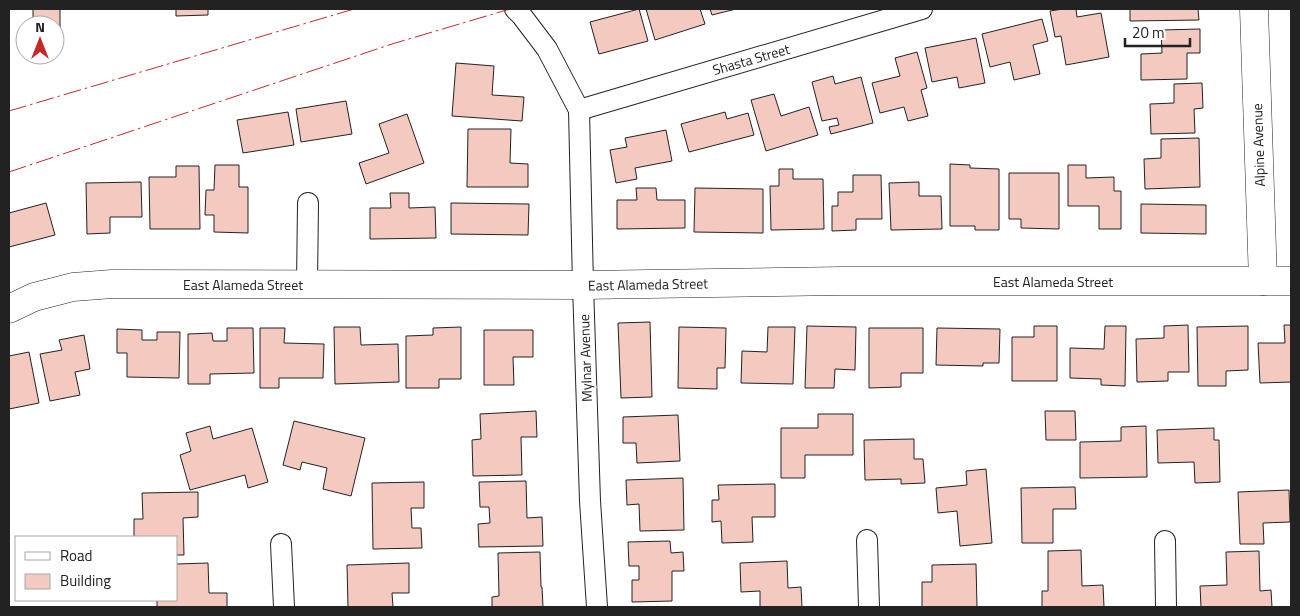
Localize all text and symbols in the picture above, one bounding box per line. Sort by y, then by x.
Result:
north arrow [15,15,65,65]
scale bar [1125,15,1190,47]
text: N [35,16,45,37]
text: 20 m [1132,21,1165,44]
street label: Shasta Street [710,38,792,80]
street label: Alpine Avenue [1246,103,1270,187]
street label: East Alameda Street [993,271,1113,292]
street label: East Alameda Street [588,272,708,296]
street label: East Alameda Street [183,274,303,295]
street label: Mylnar Avenue [573,314,597,402]
legend [15,536,178,601]
text: Road [60,544,92,567]
text: Building [60,569,111,592]

